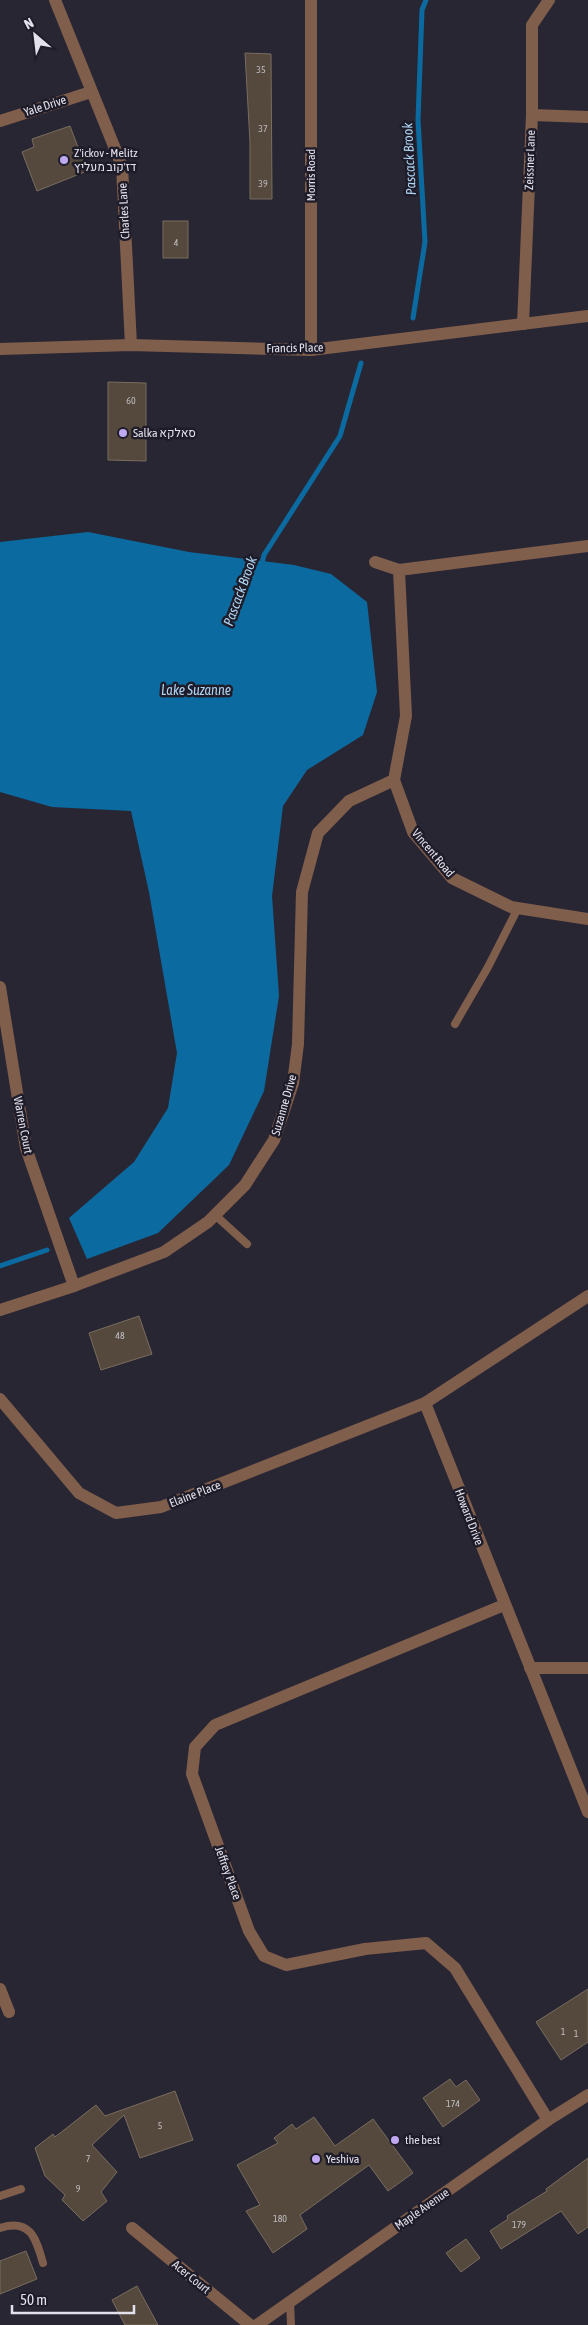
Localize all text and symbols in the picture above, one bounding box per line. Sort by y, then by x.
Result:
north arrow [10,10,60,60]
text: N [21,15,36,33]
house number: 35 [256,64,266,75]
street label: Yale Drive [22,93,68,119]
water label: Pascack Brook [399,121,419,196]
house number: 37 [258,123,268,134]
street label: Zeissner Lane [522,130,538,190]
place label: Z'ickov - Melitz דז'קוב מעליץ [74,146,138,174]
street label: Morris Road [304,149,318,201]
marker: Z'ickov - Melitz דז'קוב מעליץ [58,154,70,166]
house number: 39 [258,178,268,189]
street label: Charles Lane [116,183,132,239]
house number: 4 [174,237,179,248]
street label: Francis Place [266,341,324,355]
house number: 60 [126,395,136,406]
place label: Salka סאלקא [133,426,196,440]
marker: Salka סאלקא [117,427,129,439]
water label: Pascack Brook [220,553,260,628]
water label: Lake Suzanne [161,682,231,698]
street label: Vincent Road [409,826,457,880]
street label: Suzanne Drive [269,1073,299,1137]
street label: Warren Court [11,1095,35,1155]
house number: 48 [115,1330,125,1341]
street label: Elaine Place [167,1478,223,1510]
street label: Howard Drive [452,1487,486,1547]
street label: Jeffrey Place [212,1844,244,1902]
house number: 1 [561,2026,566,2037]
house number: 1 [574,2028,579,2039]
house number: 174 [446,2098,460,2109]
house number: 5 [158,2120,163,2131]
place label: the best [405,2133,441,2147]
marker: the best [389,2134,401,2146]
place label: Yeshiva [326,2152,359,2166]
house number: 7 [86,2153,91,2164]
marker: Yeshiva [310,2153,322,2165]
house number: 9 [76,2183,81,2194]
street label: Maple Avenue [392,2185,452,2233]
house number: 180 [273,2213,287,2224]
house number: 179 [512,2219,526,2230]
street label: Acer Court [169,2258,213,2297]
scale bar [12,2282,135,2314]
text: 50 m [20,2291,47,2308]

